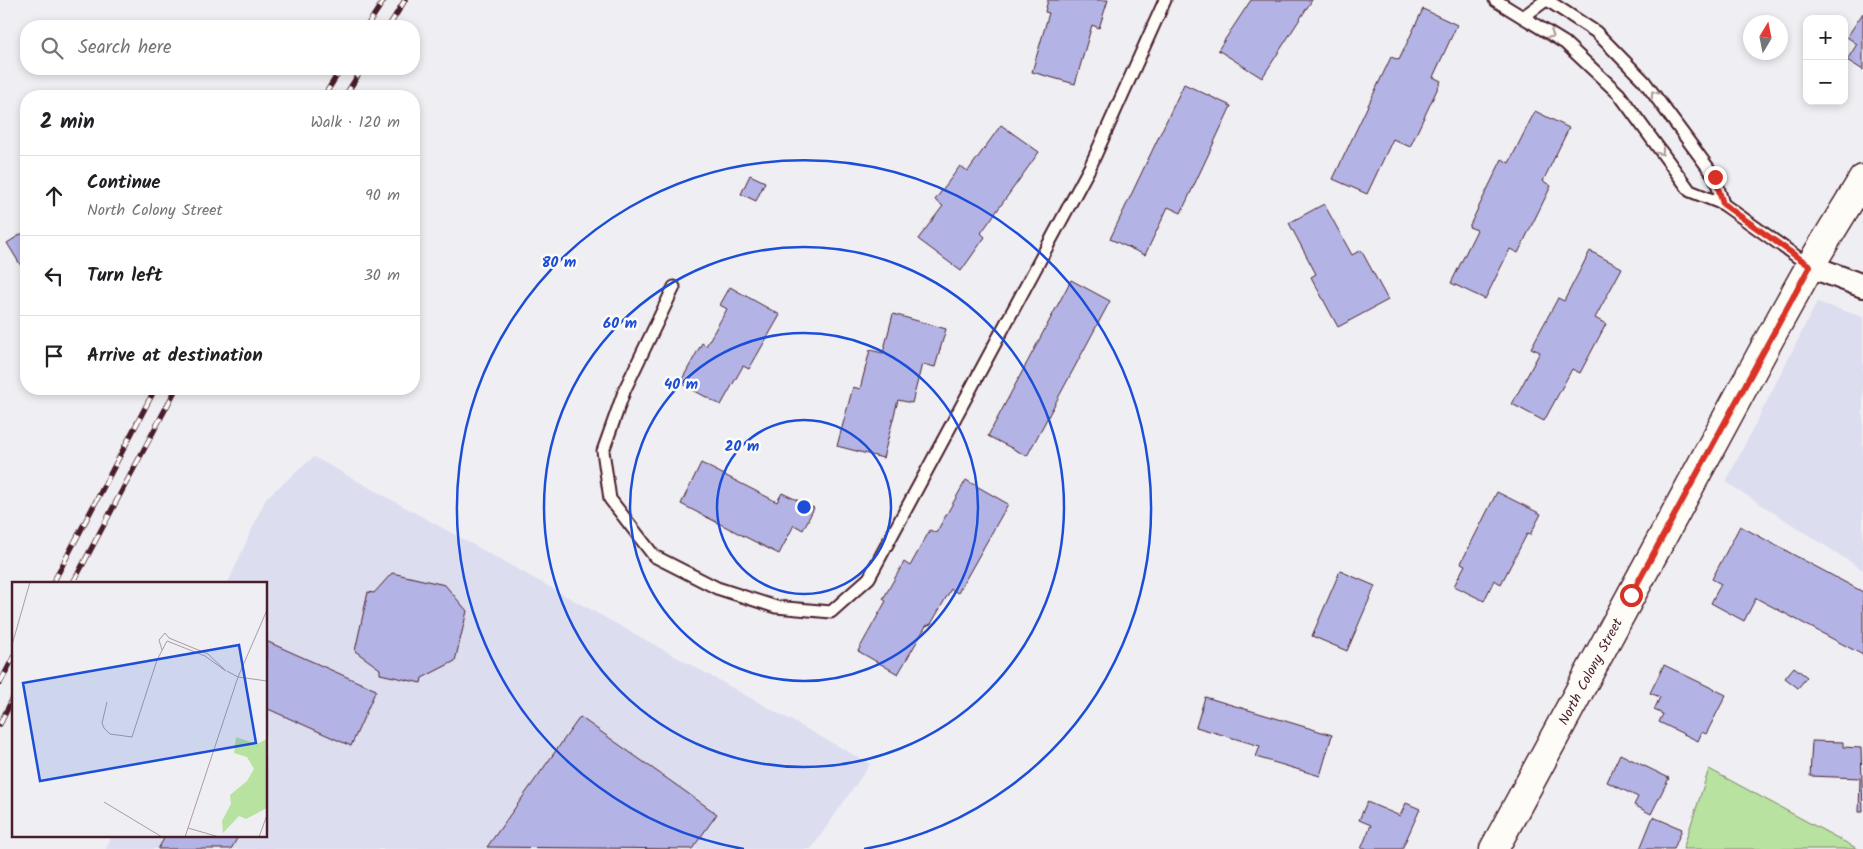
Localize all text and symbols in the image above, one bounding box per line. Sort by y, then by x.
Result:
north arrow [1743,15,1788,60]
map controls [1803,15,1848,105]
button: + [1803,15,1848,60]
search box [20,20,420,75]
one-way arrow [1546,28,1555,38]
text: Search here [78,33,172,63]
icon: search [38,34,66,62]
button: − [1803,60,1848,105]
one-way arrow [1651,91,1659,100]
text: 2 min [40,106,95,139]
text: Walk · 120 m [310,110,400,135]
one-way arrow [1656,146,1664,155]
route end [1704,166,1727,189]
text: Continue [87,168,160,198]
icon: ahead [40,182,68,210]
text: 90 m [365,183,400,208]
text: North Colony Street [87,198,223,223]
text: 80 m [542,251,576,275]
text: Turn left [87,261,162,291]
icon: left [40,262,68,290]
text: 30 m [364,263,400,288]
text: 60 m [603,312,637,336]
text: Arrive at destination [87,341,263,371]
icon: arrive [40,342,68,370]
text: 40 m [664,373,698,397]
text: 20 m [725,435,759,459]
centre of rings [795,498,813,516]
inset map [12,582,268,836]
route start [1620,584,1643,607]
street label: North Colony Street [1553,614,1629,729]

